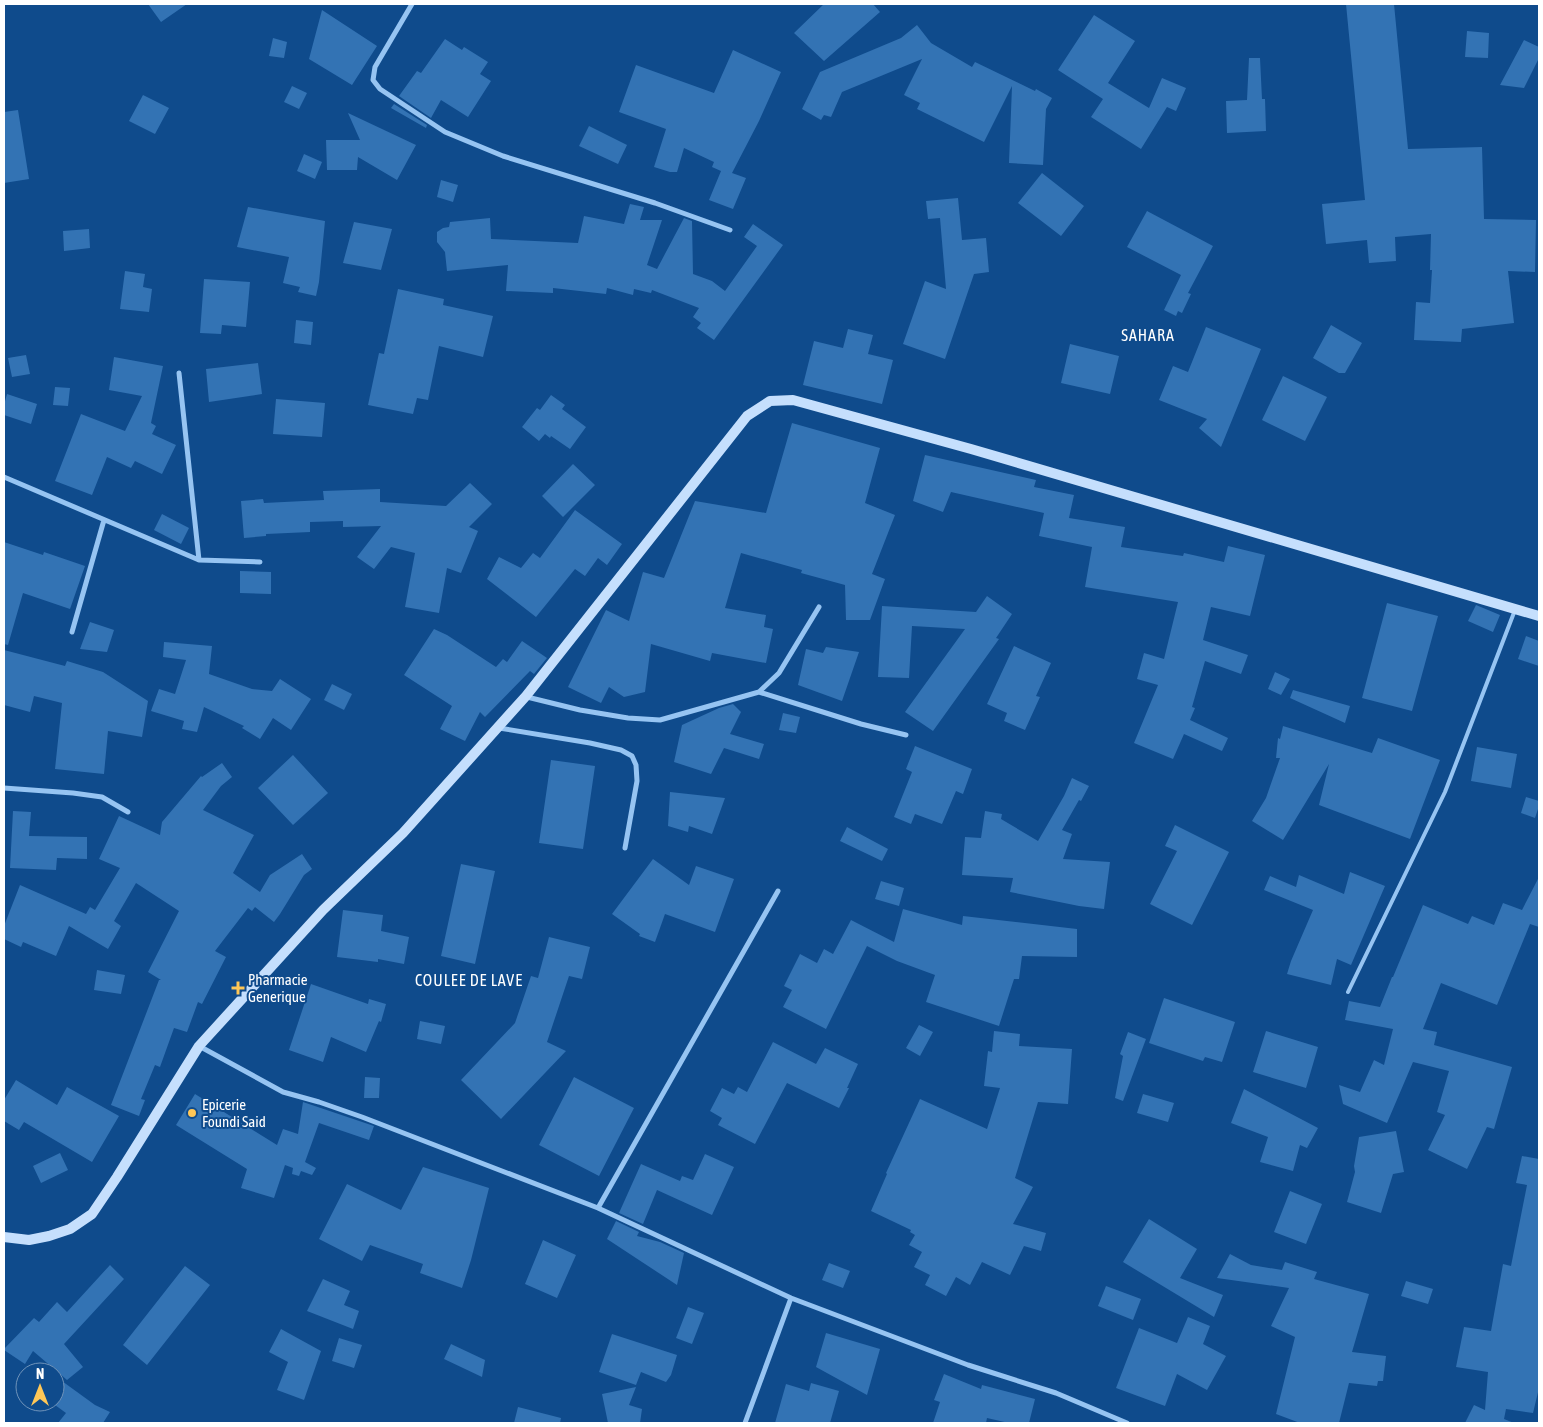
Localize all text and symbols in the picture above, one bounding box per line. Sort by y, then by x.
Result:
district label: SAHARA [1121,326,1175,344]
place label: Pharmacie Generique [248,971,308,1005]
district label: COULEE DE LAVE [415,971,523,989]
marker: Pharmacie Generique [232,982,244,994]
place label: Epicerie Foundi Said [202,1096,266,1130]
marker: Epicerie Foundi Said [186,1107,198,1119]
north arrow [15,1362,65,1412]
text: N [36,1366,44,1382]

